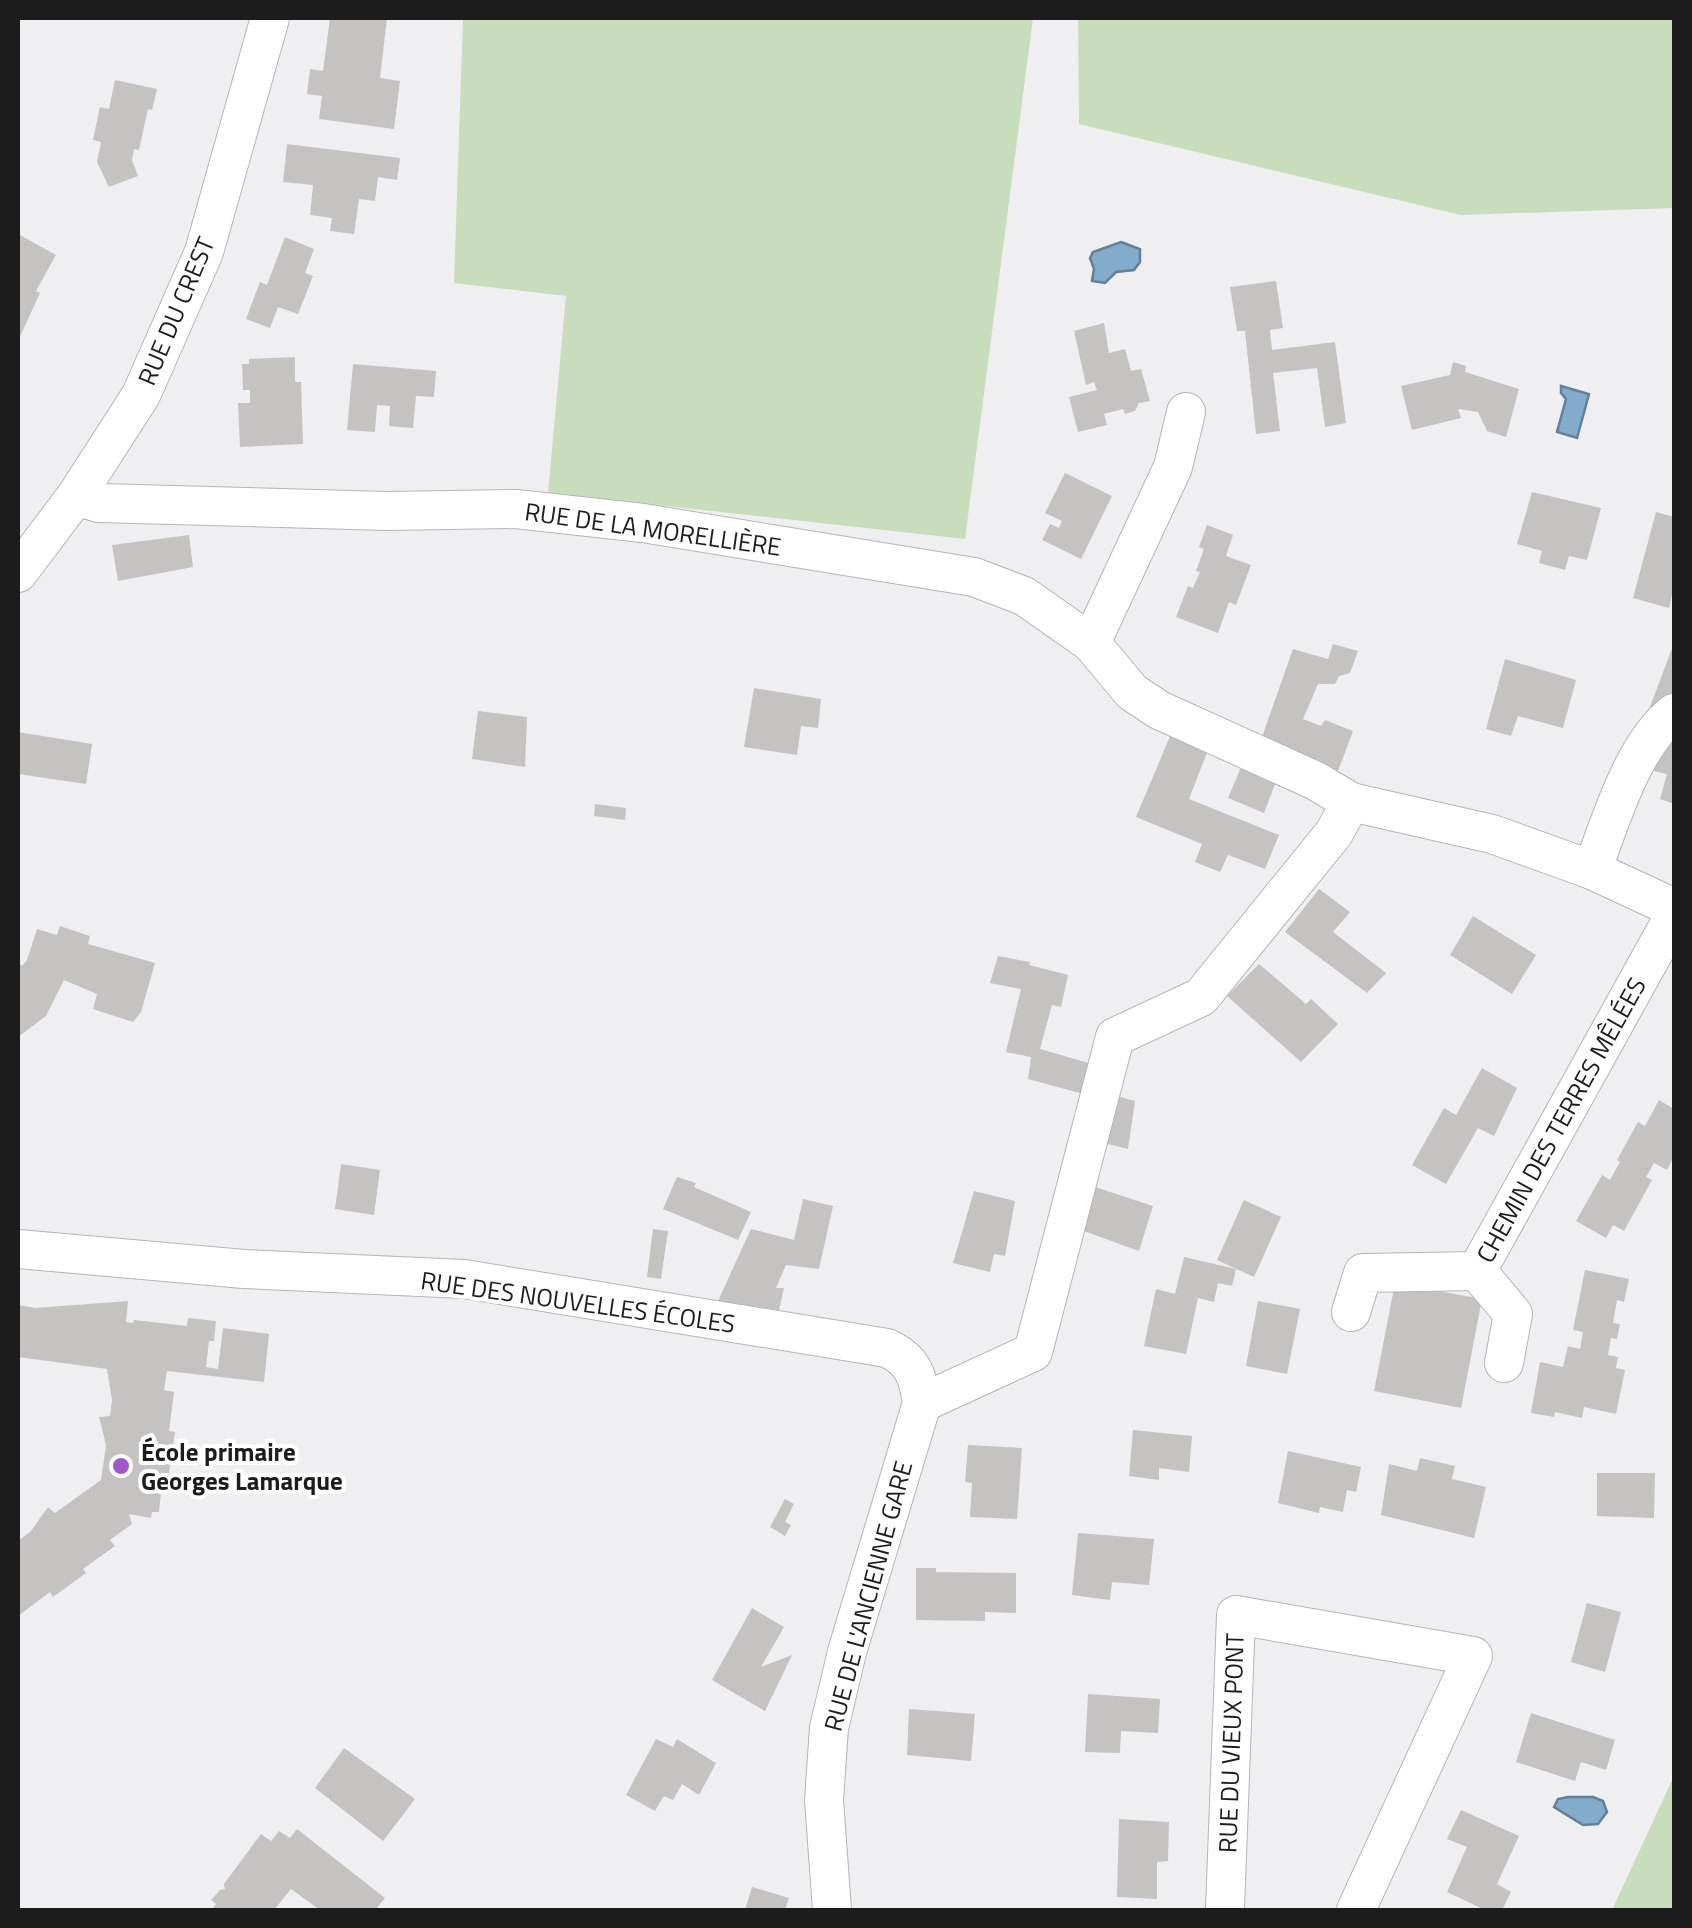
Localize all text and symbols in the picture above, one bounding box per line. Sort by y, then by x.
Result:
street label: RUE DU CREST [128,231,224,391]
street label: RUE DE LA MORELLIÈRE [522,492,784,566]
street label: CHEMIN DES TERRES MÊLÉES [1467,970,1655,1270]
street label: RUE DES NOUVELLES ÉCOLES [418,1261,738,1343]
place label: École primaire Georges Lamarque [141,1433,343,1500]
marker: École primaire Georges Lamarque [110,1455,132,1477]
street label: RUE DE L'ANCIENNE GARE [814,1457,922,1735]
street label: RUE DU VIEUX PONT [1208,1632,1254,1854]

